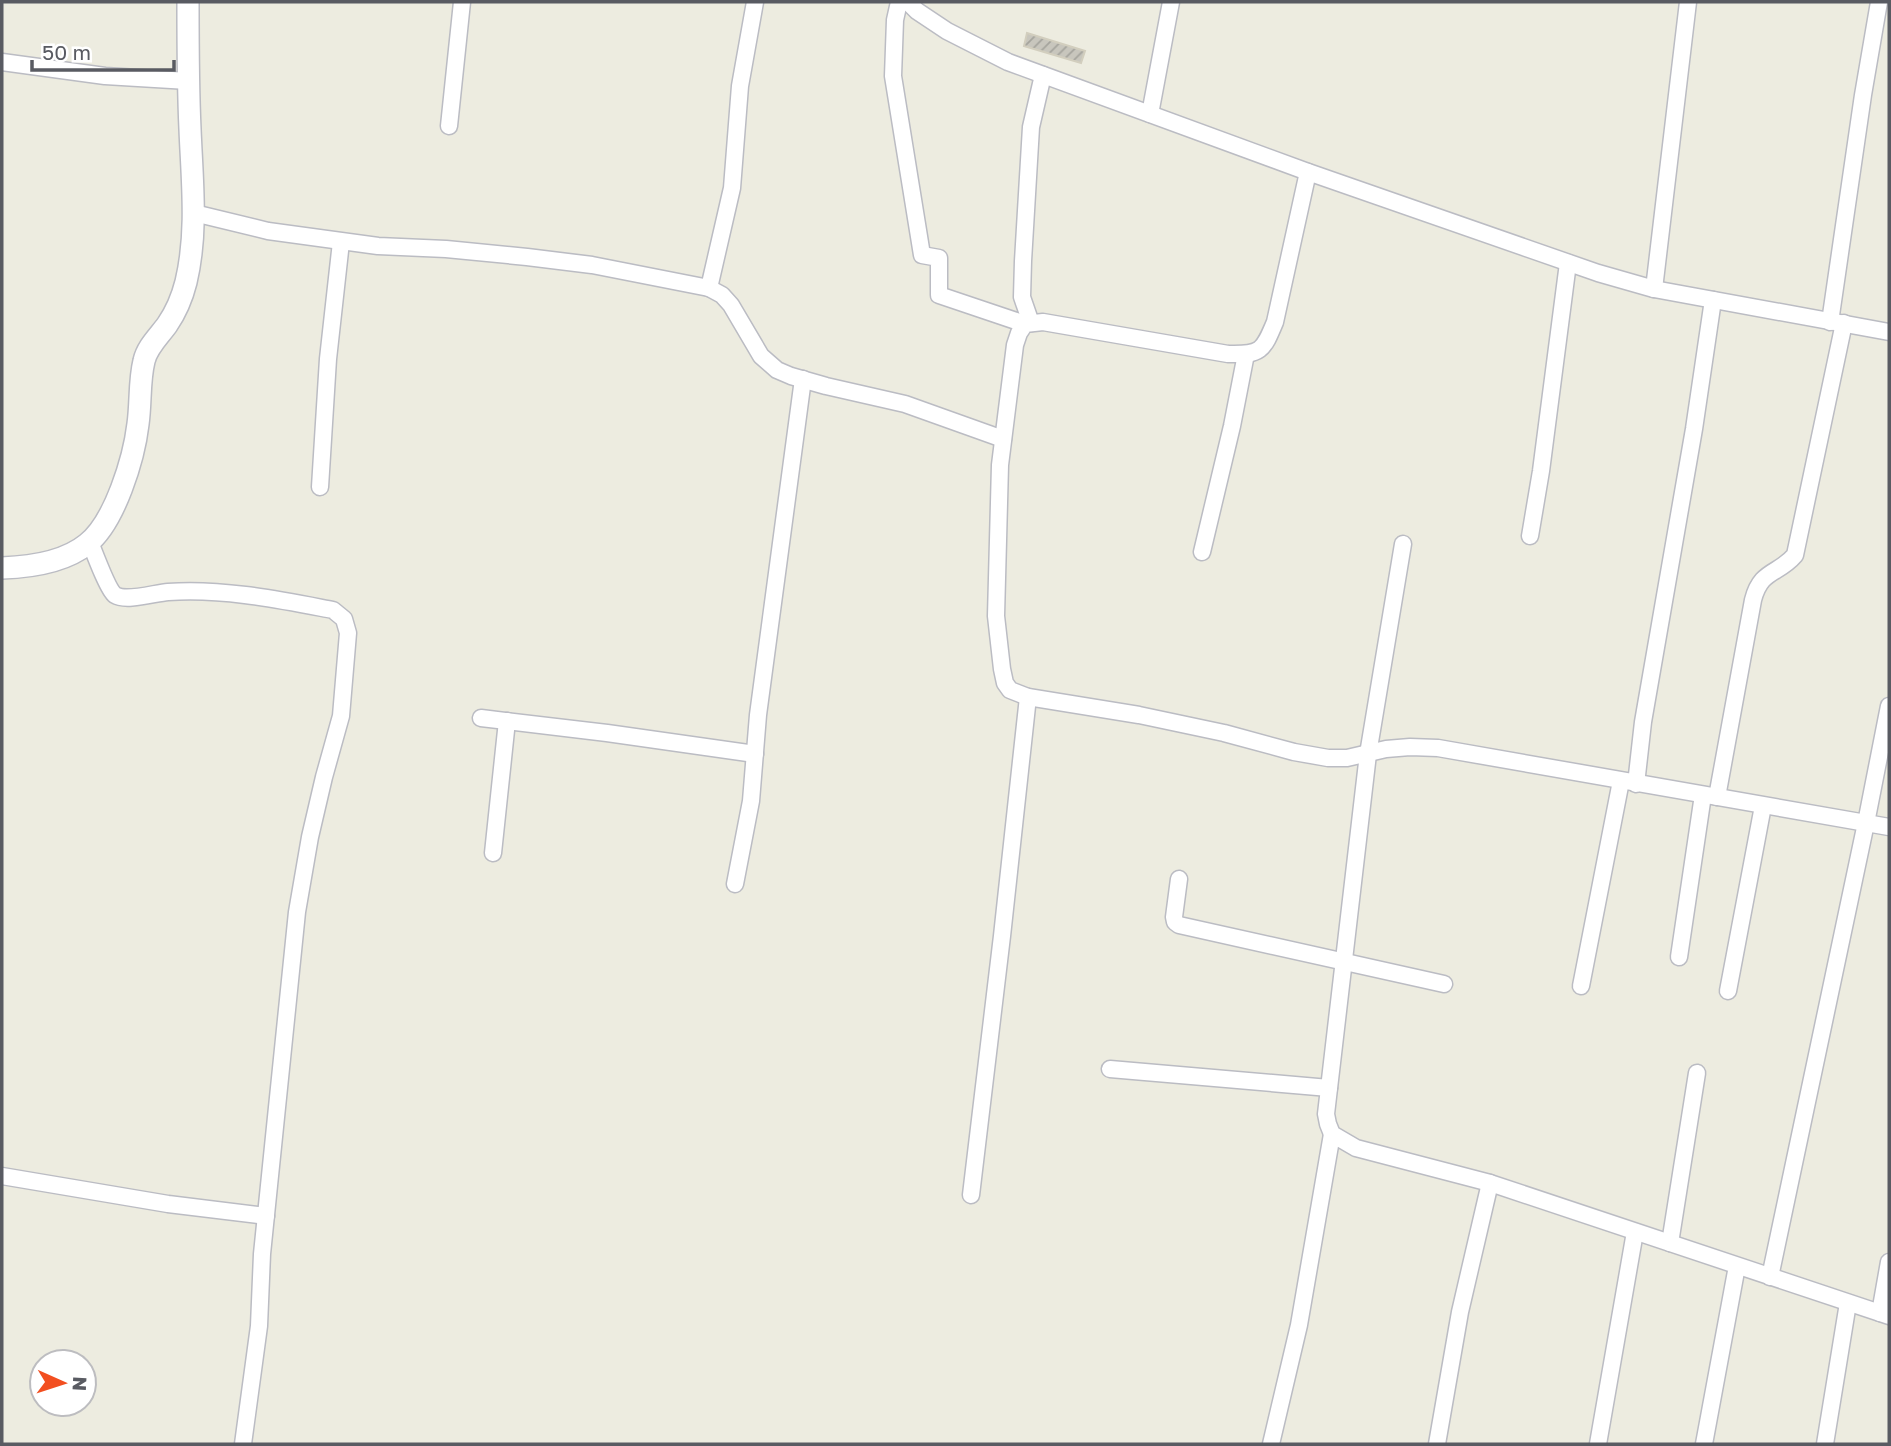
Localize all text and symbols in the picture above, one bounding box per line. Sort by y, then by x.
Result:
scale bar [32,28,173,72]
text: 50 m [42,39,91,65]
north arrow [28,1348,98,1418]
text: N [69,1376,92,1392]

